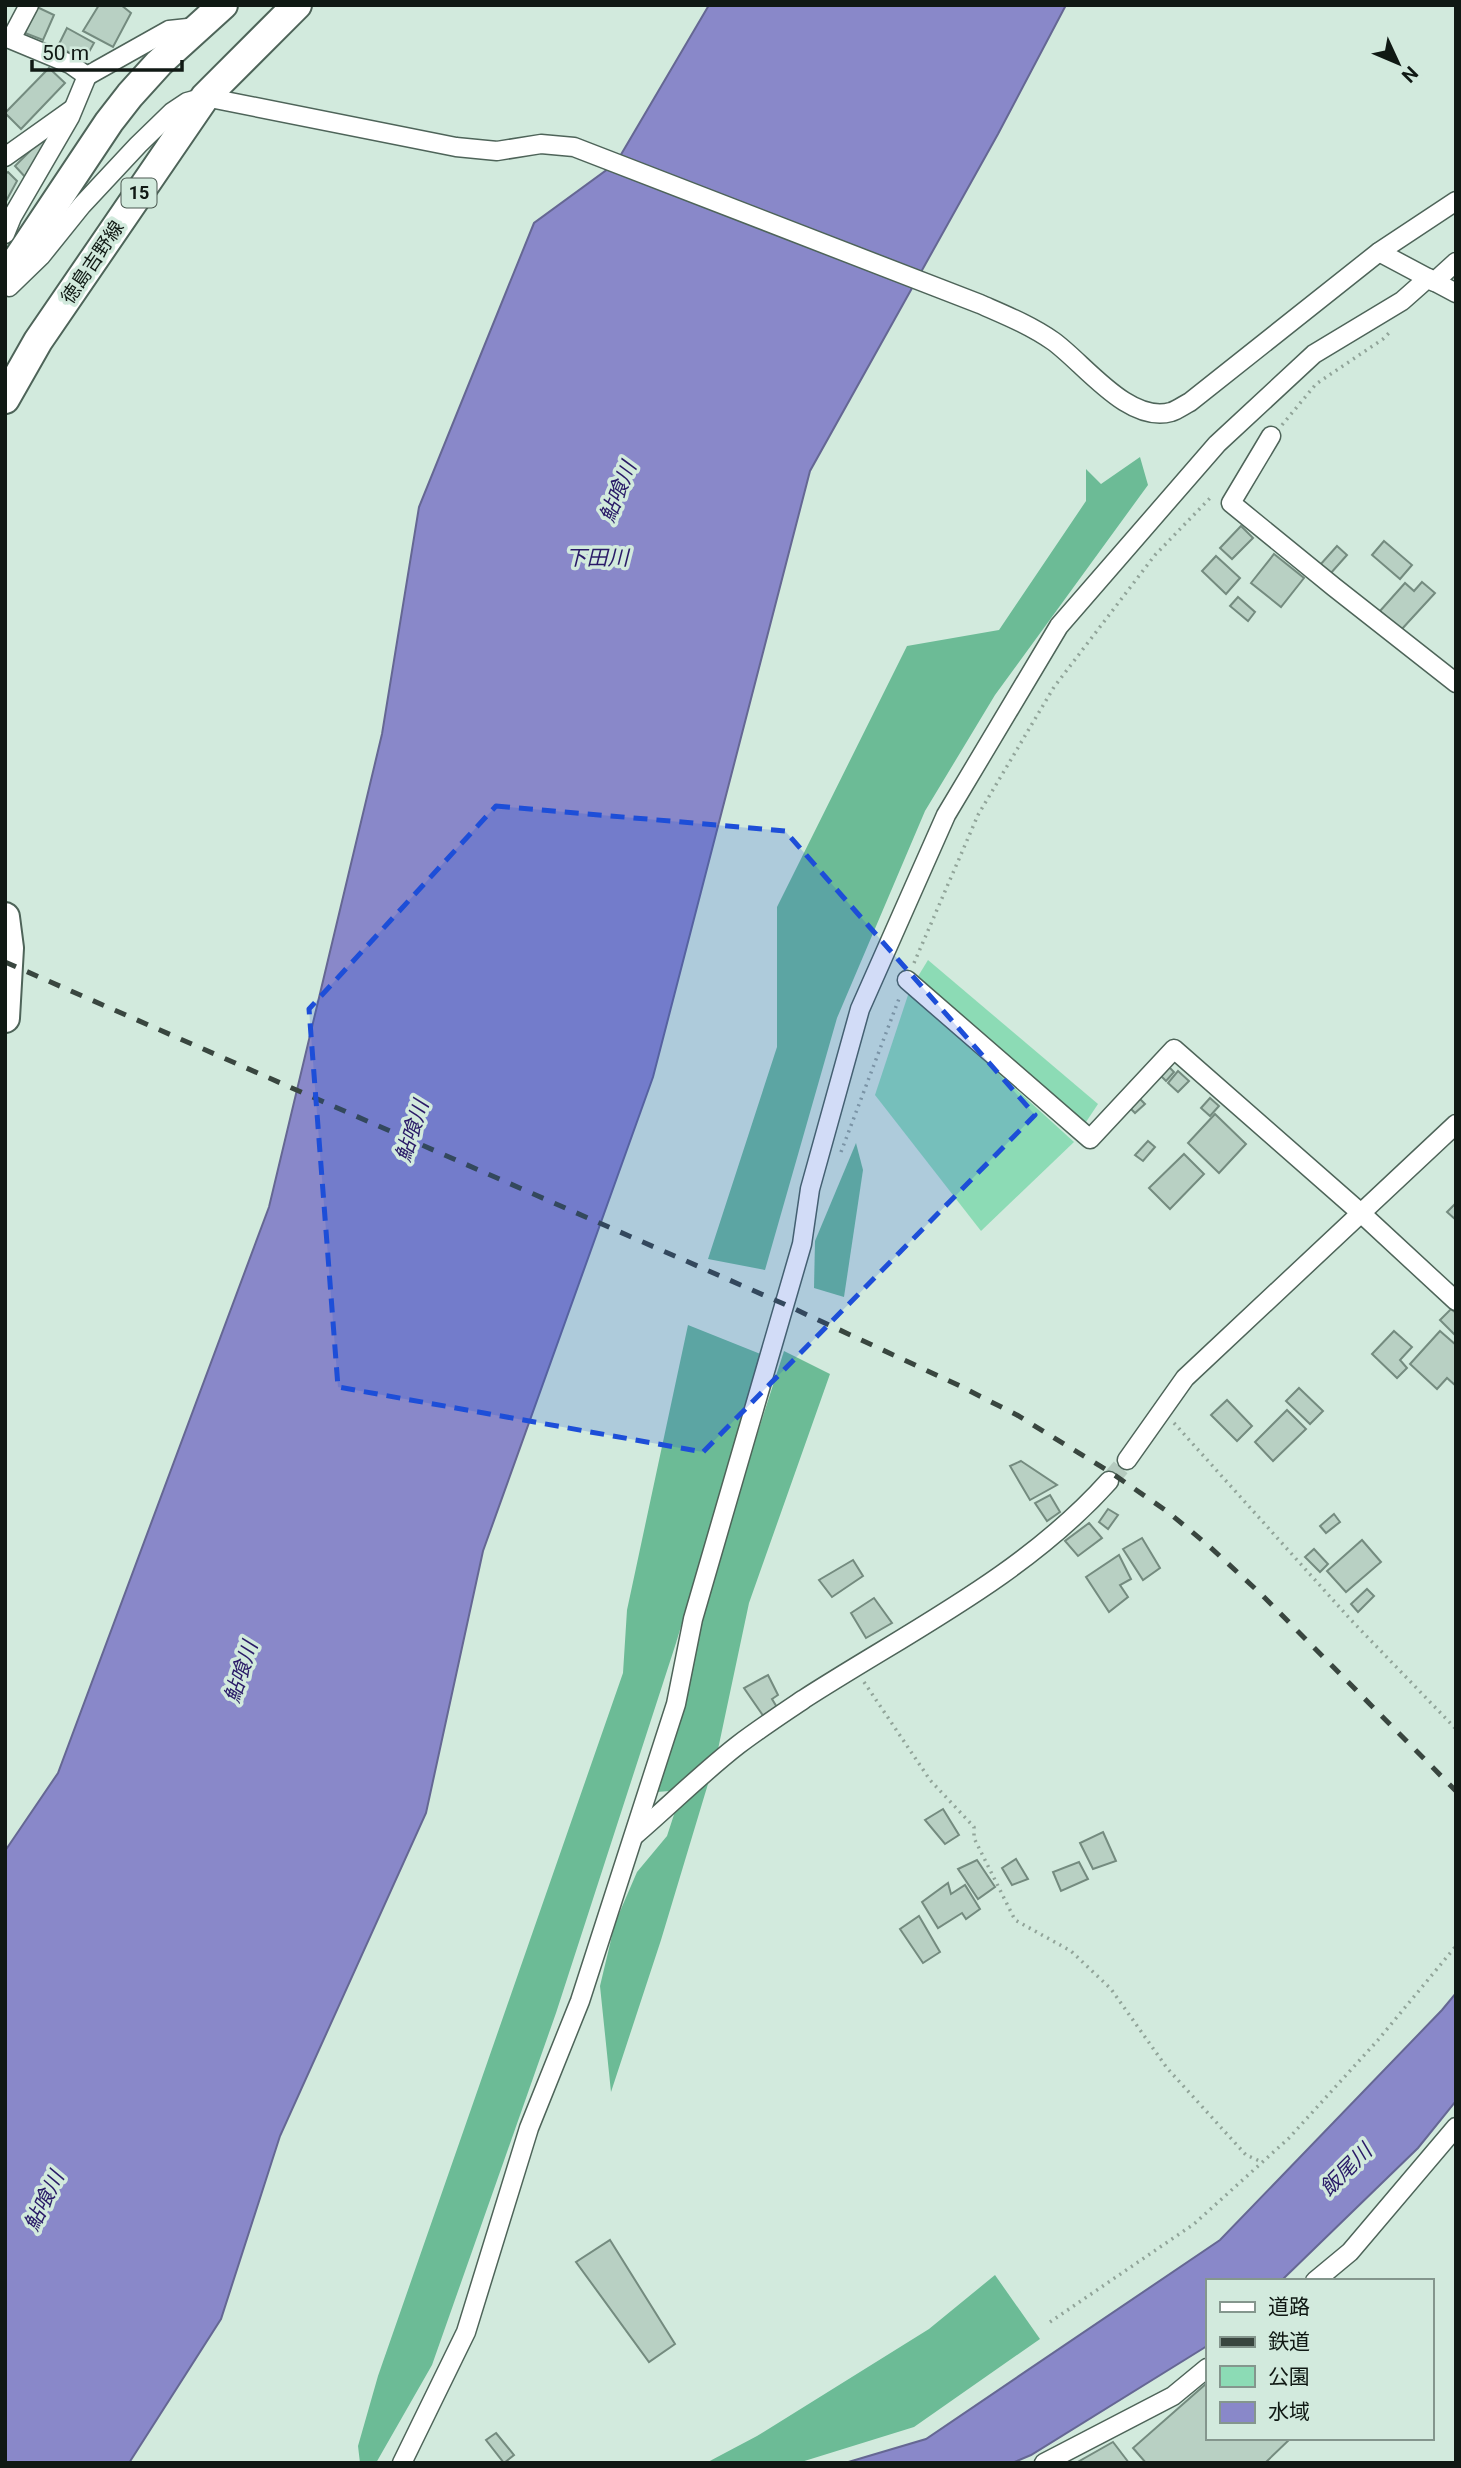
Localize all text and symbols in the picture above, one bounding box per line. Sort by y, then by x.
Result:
scale bar [32,28,182,72]
north arrow [1363,28,1433,98]
text: 50 m [42,41,89,65]
text: N [1397,62,1423,87]
road number: 15 [122,178,156,208]
street label: 徳島吉野線 [56,216,129,308]
water label: 鮎喰川 [595,456,642,526]
water label: 下田川 [566,546,630,570]
water label: 鮎喰川 [391,1095,434,1165]
water label: 鮎喰川 [220,1636,263,1706]
water label: 飯尾川 [1315,2138,1378,2201]
water label: 鮎喰川 [19,2166,69,2235]
legend [1206,2279,1433,2440]
text: 道路 [1268,2295,1310,2319]
text: 鉄道 [1268,2330,1310,2354]
text: 公園 [1268,2365,1310,2389]
text: 水域 [1268,2400,1310,2424]

